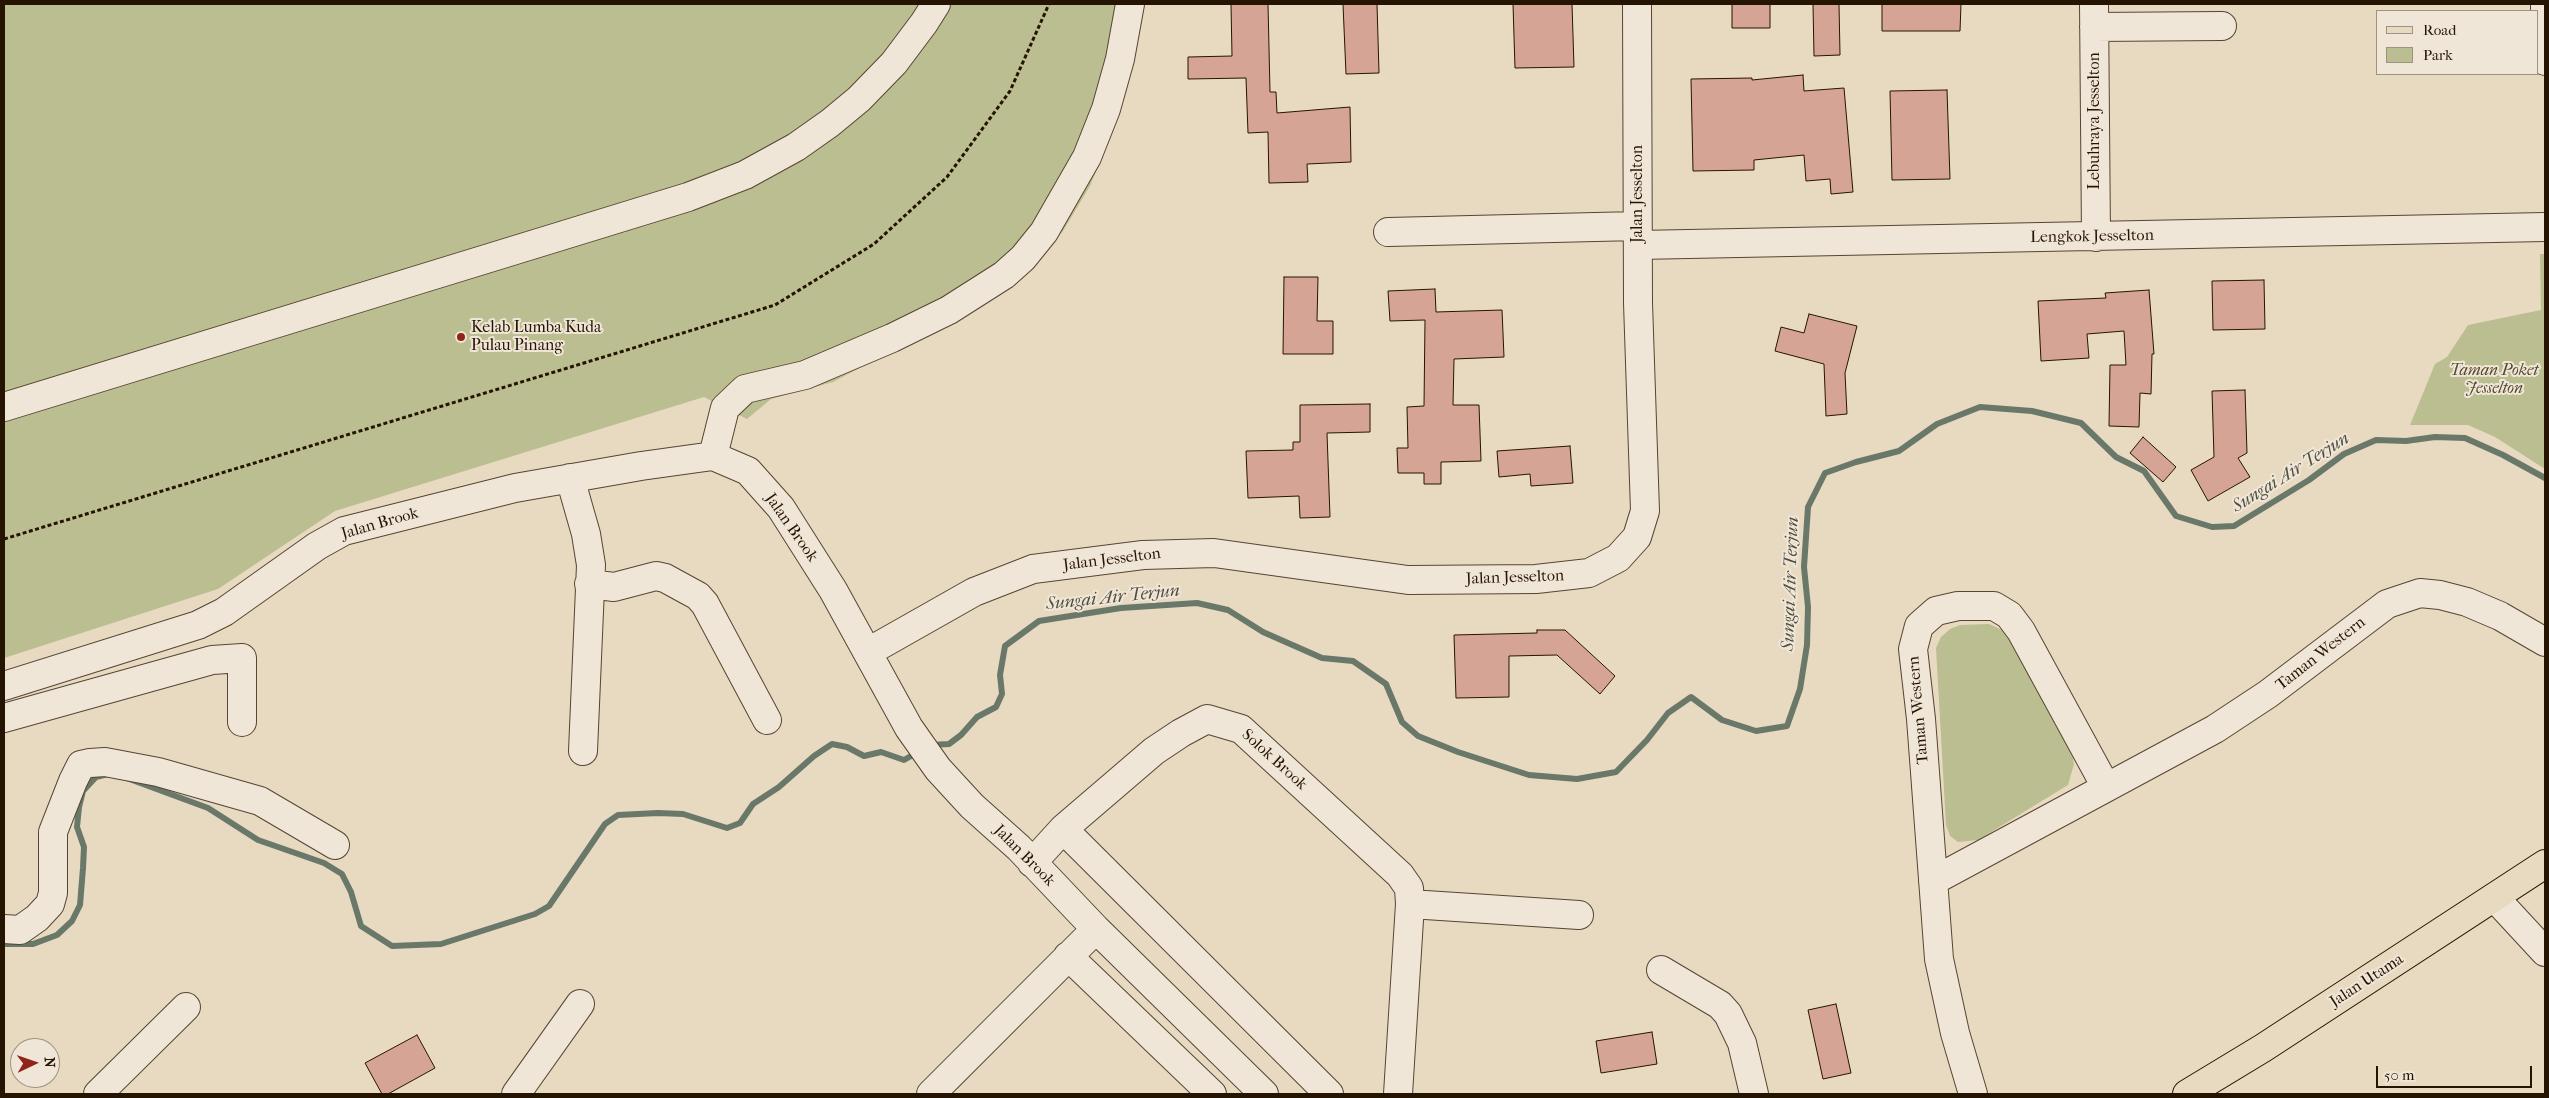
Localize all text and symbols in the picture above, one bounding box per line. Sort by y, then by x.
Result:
legend [2376,10,2539,75]
text: Road [2423,21,2456,39]
text: Park [2423,46,2453,64]
street label: Lebuhraya Jesselton [2085,52,2105,190]
street label: Jalan Jesselton [1628,145,1648,243]
street label: Lengkok Jesselton [2030,226,2154,248]
place label: Kelab Lumba Kuda Pulau Pinang [471,318,601,356]
marker: Kelab Lumba Kuda Pulau Pinang [455,331,467,343]
park label: Taman Poket Jesselton [2450,361,2538,399]
water label: Sungai Air Terjun [2228,428,2354,518]
street label: Jalan Brook [760,490,822,566]
street label: Jalan Brook [339,504,421,544]
water label: Sungai Air Terjun [1778,516,1804,652]
street label: Jalan Jesselton [1062,544,1162,576]
street label: Jalan Jesselton [1466,567,1564,589]
water label: Sungai Air Terjun [1045,580,1181,616]
street label: Taman Western [2272,613,2370,695]
street label: Taman Western [1905,655,1933,765]
street label: Solok Brook [1237,726,1311,794]
street label: Jalan Brook [989,821,1059,891]
street label: Jalan Utama [2327,950,2407,1012]
north arrow [10,1038,60,1088]
text: N [41,1056,58,1068]
scale bar [2379,1056,2535,1088]
text: 50 m [2384,1066,2414,1084]

